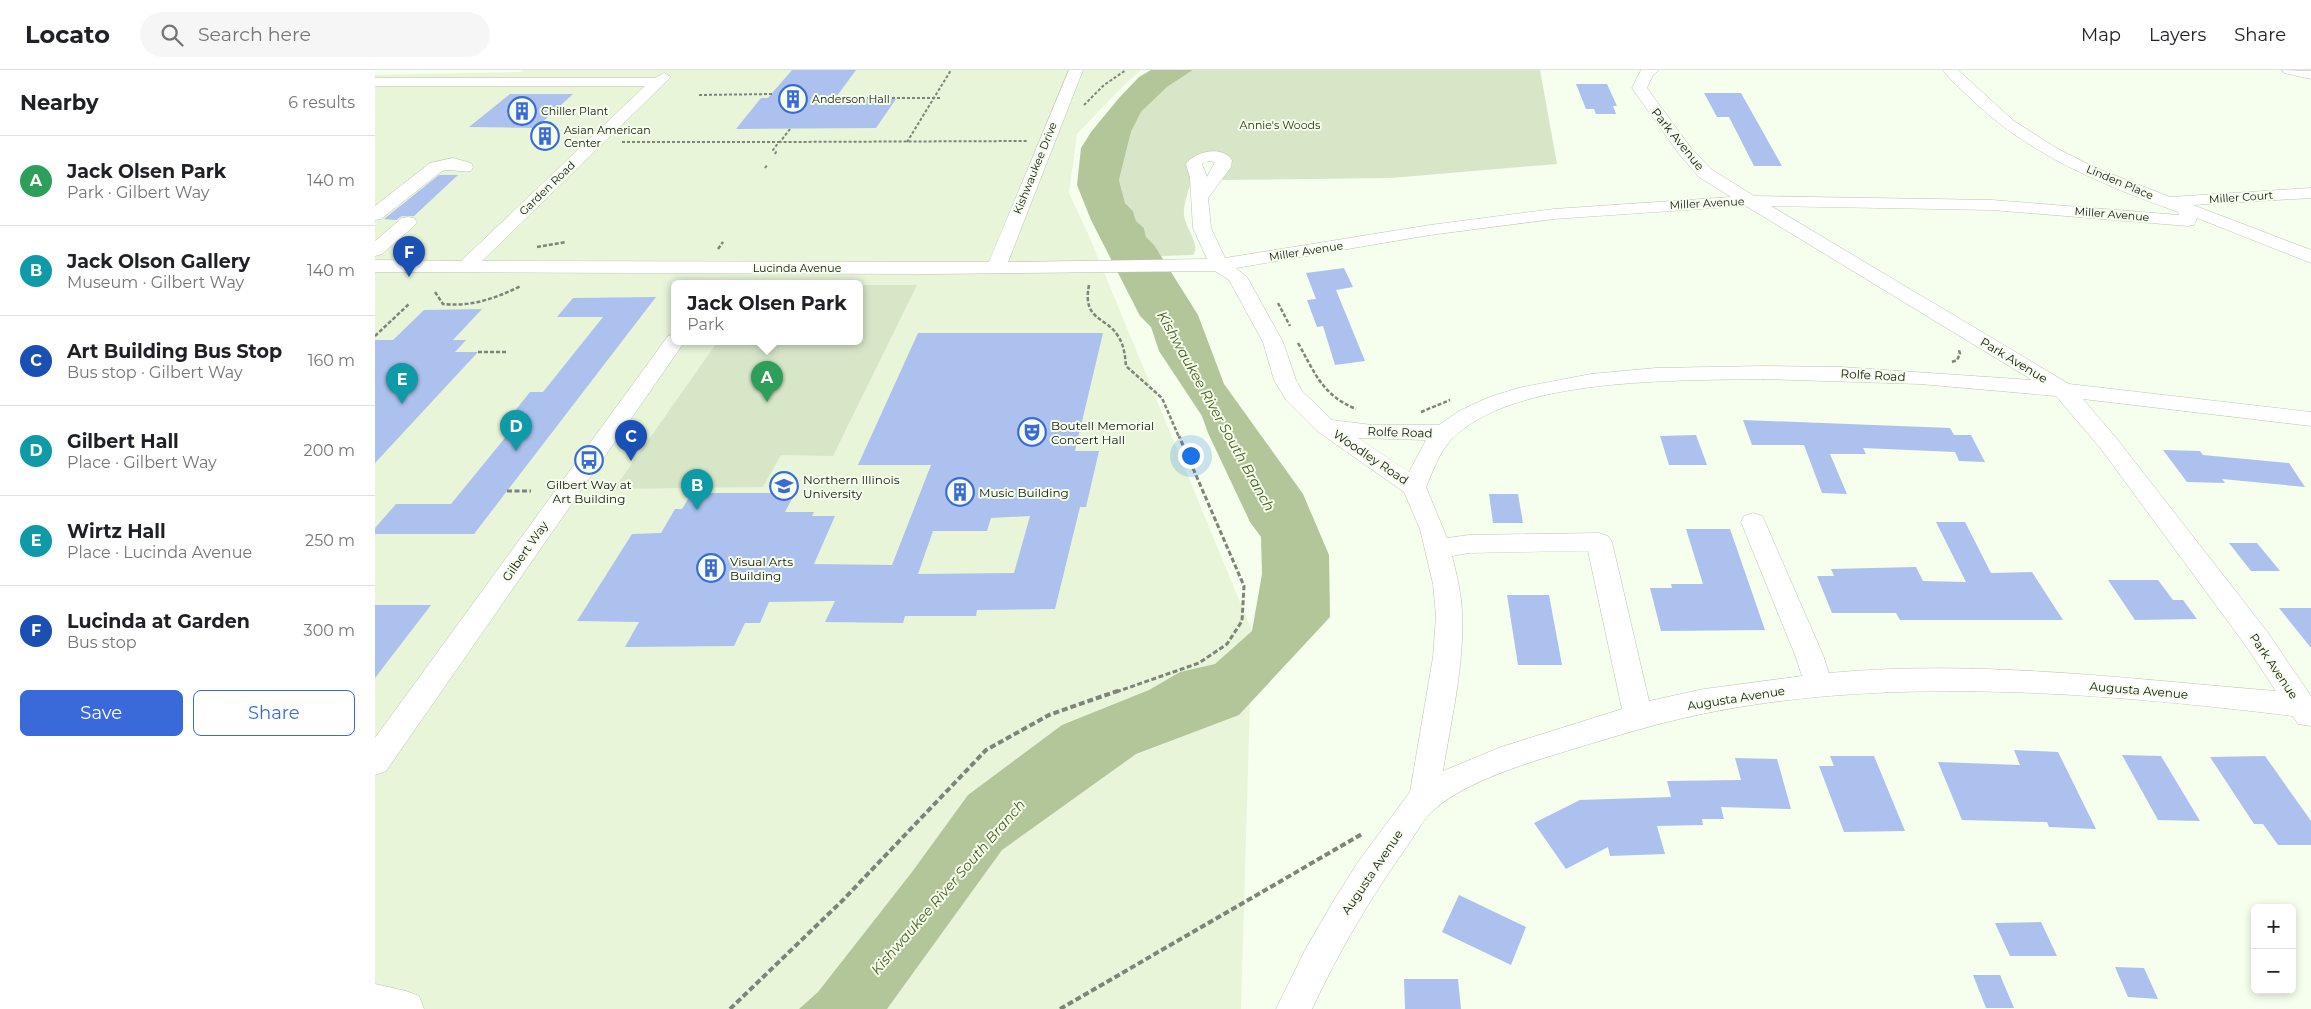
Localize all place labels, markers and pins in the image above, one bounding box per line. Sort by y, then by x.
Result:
building icon: Anderson Hall [778,84,808,114]
place label: Anderson Hall [812,92,890,106]
building icon: Chiller Plant [507,96,537,126]
place label: Chiller Plant [541,104,609,118]
building icon: Asian American Center [530,121,560,151]
place label: Asian American Center [564,123,651,150]
pin: F [393,236,425,277]
pin: A [751,361,783,402]
pin: E [386,363,418,404]
pin: D [500,410,532,451]
theatre icon: Boutell Memorial Concert Hall [1017,417,1047,447]
place label: Boutell Memorial Concert Hall [1051,418,1154,447]
pin: C [615,420,647,461]
bus stop icon: Gilbert Way at Art Building [574,445,604,475]
pin: B [681,469,713,510]
school or university icon: Northern Illinois University [769,471,799,501]
place label: Northern Illinois University [803,472,900,501]
place label: Gilbert Way at Art Building [546,477,632,506]
building icon: Music Building [945,477,975,507]
place label: Music Building [979,485,1069,500]
building icon: Visual Arts Building [696,553,726,583]
place label: Visual Arts Building [730,554,793,583]

